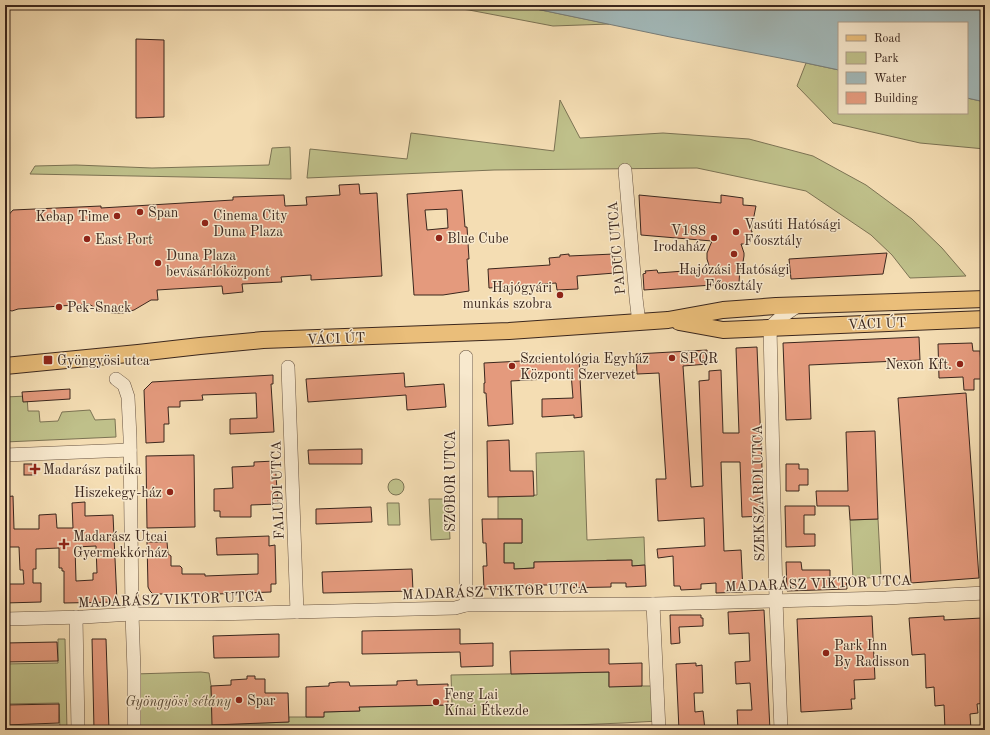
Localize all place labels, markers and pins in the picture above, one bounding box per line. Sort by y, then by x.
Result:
place label: Span [148,206,179,220]
marker: Span [135,207,145,217]
place label: Cinema City Duna Plaza [213,209,288,239]
place label: Kebap Time [35,210,109,224]
marker: Kebap Time [112,211,122,221]
marker: Cinema City Duna Plaza [200,218,210,228]
place label: Vasúti Hatósági Főosztály [744,218,841,248]
place label: V188 Irodaház [653,224,706,254]
marker: Vasúti Hatósági Főosztály [731,227,741,237]
place label: Blue Cube [447,232,509,246]
place label: East Port [95,233,153,247]
marker: Blue Cube [434,233,444,243]
marker: V188 Irodaház [709,233,719,243]
marker: East Port [82,234,92,244]
place label: Duna Plaza bevásárlóközpont [166,249,270,279]
marker: Hajózási Hatósági Főosztály [729,249,739,259]
marker: Duna Plaza bevásárlóközpont [153,258,163,268]
place label: Hajózási Hatósági Főosztály [679,263,789,293]
place label: Hajógyári munkás szobra [463,281,552,311]
marker: Hajógyári munkás szobra [555,290,565,300]
place label: Pek-Snack [67,301,131,315]
marker: Pek-Snack [54,302,64,312]
place label: Szcientológia Egyház Központi Szervezet [520,352,649,382]
place label: SPQR [680,352,718,366]
marker: SPQR [667,353,677,363]
marker: Gyöngyösi utca [42,354,54,366]
place label: Gyöngyösi utca [57,354,150,368]
place label: Nexon Kft. [885,358,952,372]
marker: Nexon Kft. [955,359,965,369]
marker: Szcientológia Egyház Központi Szervezet [507,361,517,371]
place label: Madarász patika [43,463,142,477]
marker: Madarász patika [30,464,40,474]
place label: Hiszekegy-ház [74,486,162,500]
marker: Hiszekegy-ház [165,487,175,497]
place label: Madarász Utcai Gyermekkórház [73,530,168,560]
marker: Madarász Utcai Gyermekkórház [58,538,70,550]
place label: Park Inn By Radisson [834,639,910,669]
marker: Park Inn By Radisson [821,648,831,658]
place label: Feng Lai Kínai Étkezde [444,688,529,718]
place label: Spar [247,694,276,708]
marker: Spar [234,695,244,705]
marker: Feng Lai Kínai Étkezde [431,697,441,707]

